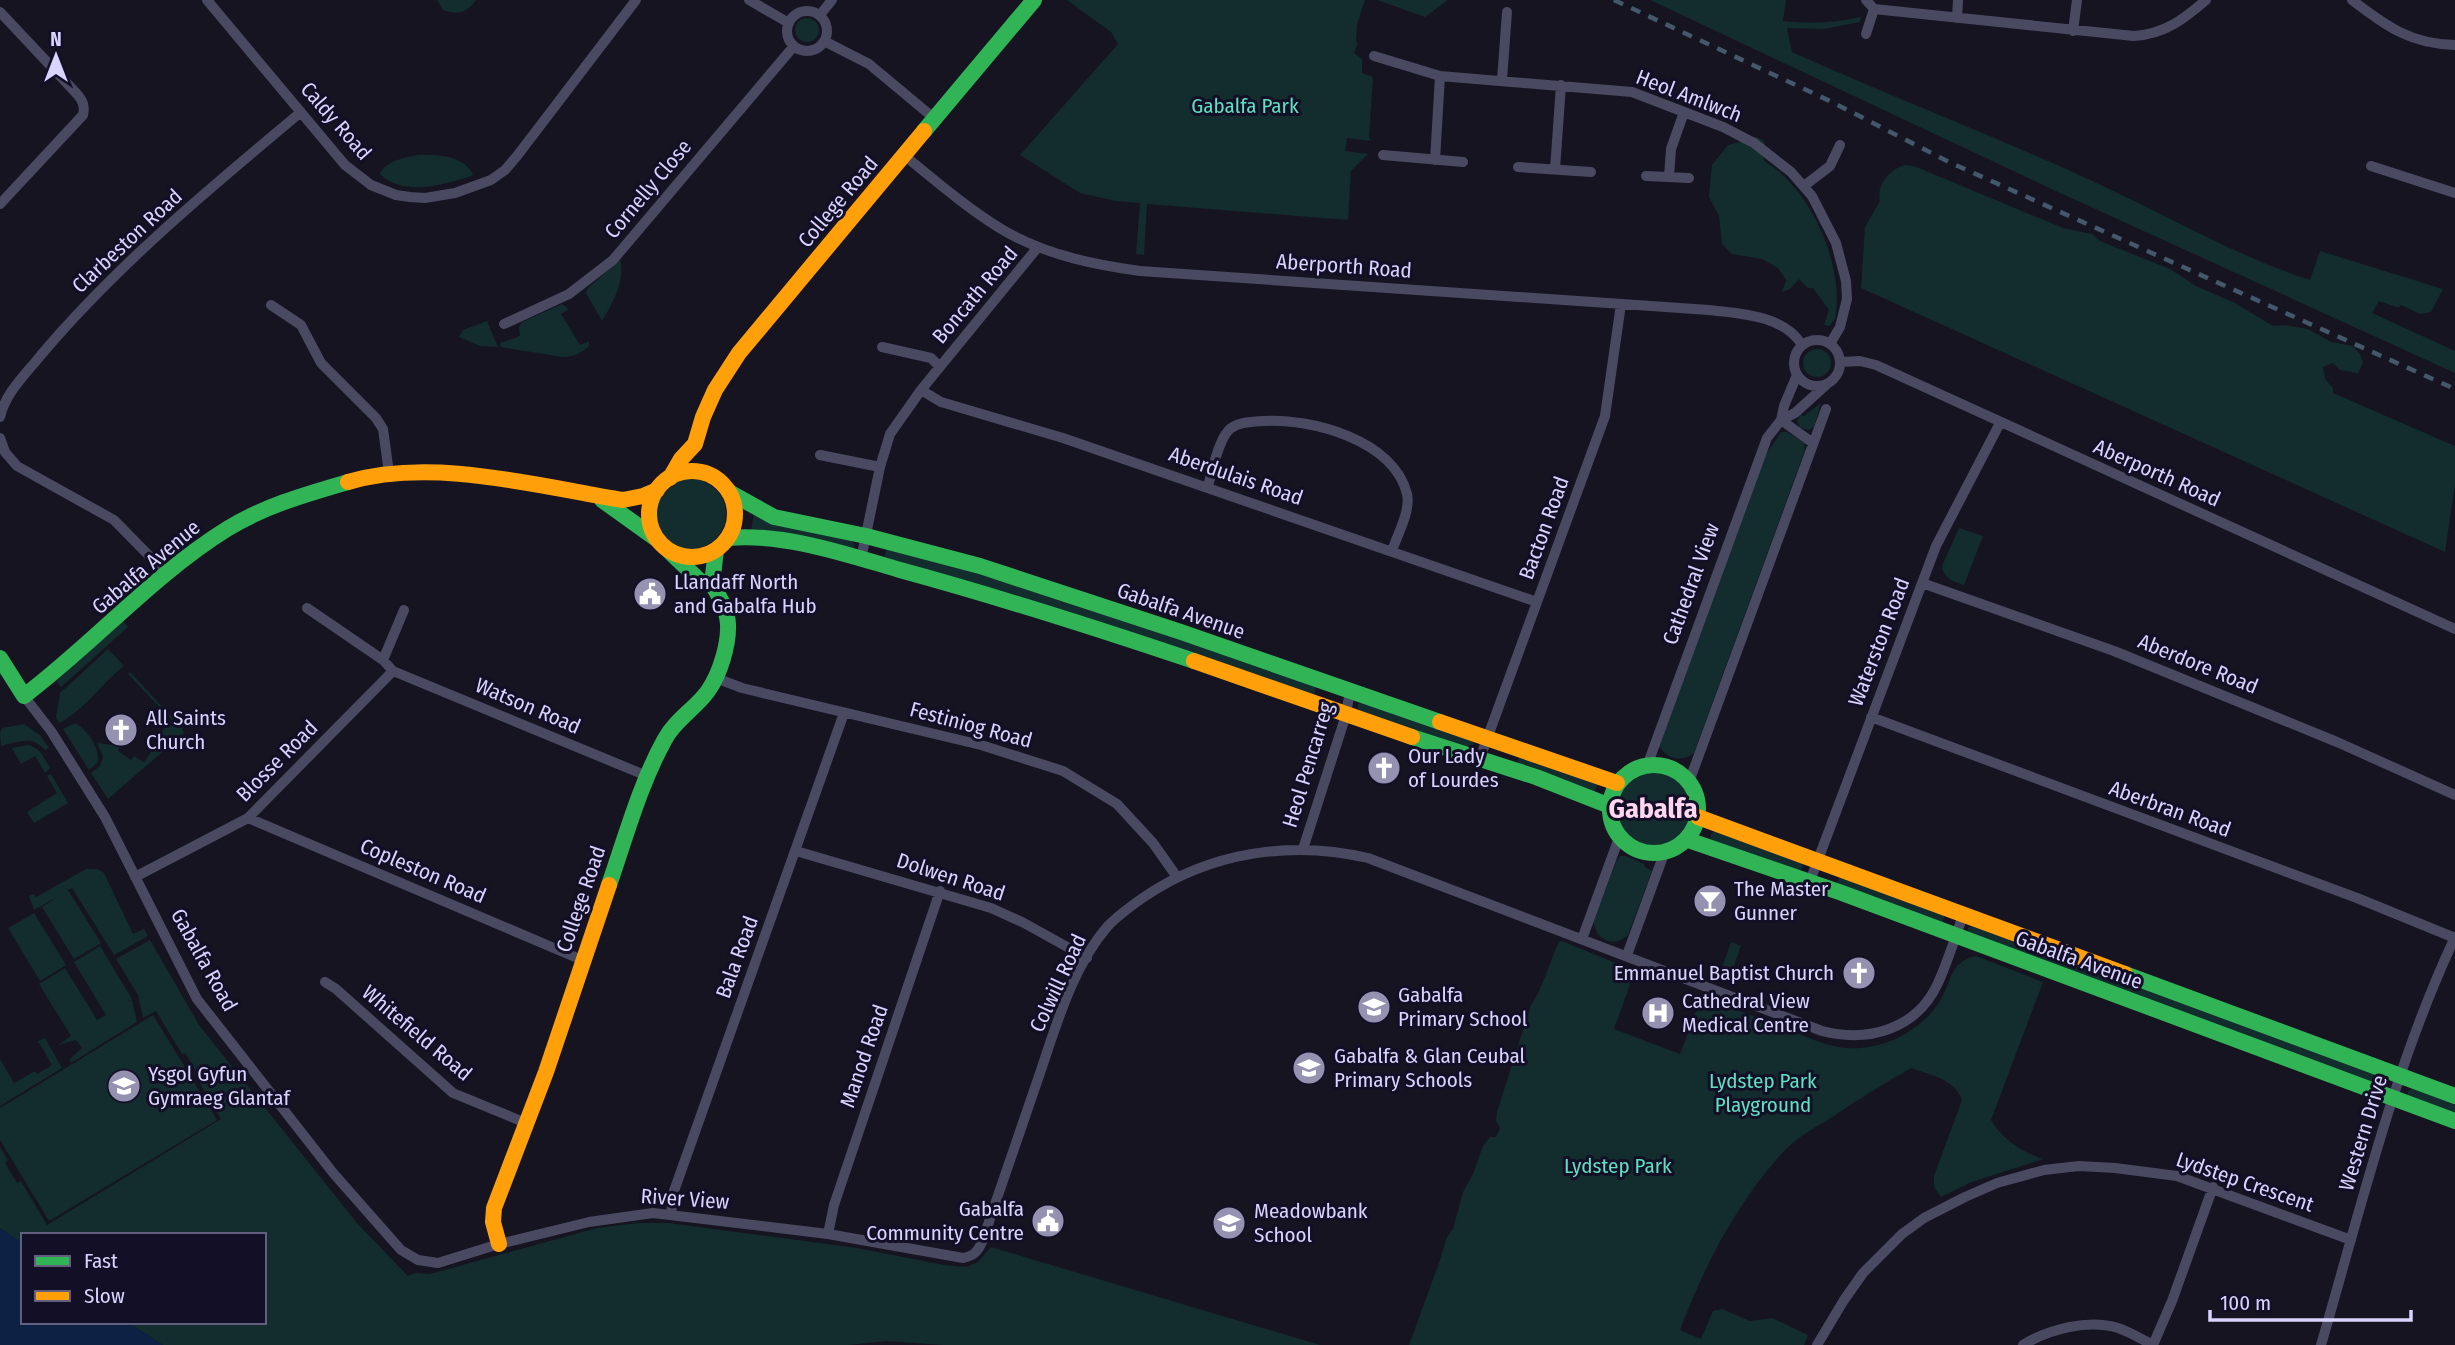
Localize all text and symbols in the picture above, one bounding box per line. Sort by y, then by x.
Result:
north arrow [21,21,91,91]
text: N [50,28,62,51]
street label: Heol Amlwch [1632,64,1746,128]
street label: Caldy Road [295,77,377,165]
park label: Gabalfa Park [1191,93,1299,119]
street label: Cornelly Close [599,134,697,244]
street label: College Road [792,151,884,253]
street label: Clarbeston Road [67,183,187,299]
street label: Boncath Road [927,241,1023,349]
street label: Aberporth Road [1275,248,1413,284]
street label: Aberporth Road [2090,433,2224,513]
street label: Aberdulais Road [1166,441,1306,511]
street label: Bacton Road [1513,473,1575,583]
street label: Gabalfa Avenue [87,514,205,620]
street label: Cathedral View [1657,519,1725,648]
place label: Llandaff North and Gabalfa Hub [674,569,817,619]
street label: Waterston Road [1843,574,1915,710]
public building icon: Llandaff North and Gabalfa Hub [631,575,669,613]
street label: Gabalfa Avenue [1114,577,1248,645]
street label: Aberdore Road [2134,628,2262,700]
street label: Watson Road [471,672,585,740]
street label: Festiniog Road [907,696,1035,754]
street label: Heol Pencarreg [1277,699,1339,831]
place label: All Saints Church [146,705,226,755]
church icon: All Saints Church [102,711,140,749]
street label: Blosse Road [231,715,323,807]
place label: Our Lady of Lourdes [1408,743,1499,793]
church icon: Our Lady of Lourdes [1365,749,1403,787]
street label: Aberbran Road [2106,775,2234,843]
district label: Gabalfa [1608,792,1698,825]
street label: Copleston Road [356,833,490,909]
street label: College Road [551,842,611,956]
street label: Dolwen Road [894,847,1008,907]
place label: The Master Gunner [1734,876,1829,926]
bar icon: The Master Gunner [1691,882,1729,920]
street label: Gabalfa Road [165,904,243,1016]
street label: Bala Road [710,912,764,1002]
street label: Gabalfa Avenue [2012,925,2146,995]
street label: Colwill Road [1024,930,1092,1036]
church icon: Emmanuel Baptist Church [1840,954,1878,992]
place label: Emmanuel Baptist Church [1614,960,1834,986]
street label: Whitefield Road [357,979,477,1087]
place label: Gabalfa Primary School [1398,982,1528,1032]
school or university icon: Gabalfa Primary School [1355,988,1393,1026]
place label: Cathedral View Medical Centre [1682,988,1810,1038]
hospital icon: Cathedral View Medical Centre [1639,994,1677,1032]
street label: Manod Road [834,1001,894,1111]
place label: Gabalfa & Glan Ceubal Primary Schools [1334,1043,1525,1093]
school or university icon: Gabalfa & Glan Ceubal Primary Schools [1290,1049,1328,1087]
place label: Ysgol Gyfun Gymraeg Glantaf [148,1061,292,1111]
school or university icon: Ysgol Gyfun Gymraeg Glantaf [105,1067,143,1105]
park label: Lydstep Park Playground [1709,1068,1817,1118]
street label: Western Drive [2333,1072,2393,1194]
street label: Lydstep Crescent [2173,1146,2317,1218]
park label: Lydstep Park [1564,1153,1672,1179]
street label: River View [640,1183,730,1215]
place label: Gabalfa Community Centre [866,1196,1024,1246]
place label: Meadowbank School [1254,1198,1368,1248]
public building icon: Gabalfa Community Centre [1029,1202,1067,1240]
school or university icon: Meadowbank School [1210,1204,1248,1242]
legend [21,1233,266,1324]
text: Fast [84,1248,118,1274]
scale bar [2210,1278,2411,1322]
text: Slow [84,1283,125,1309]
text: 100 m [2220,1290,2271,1316]

